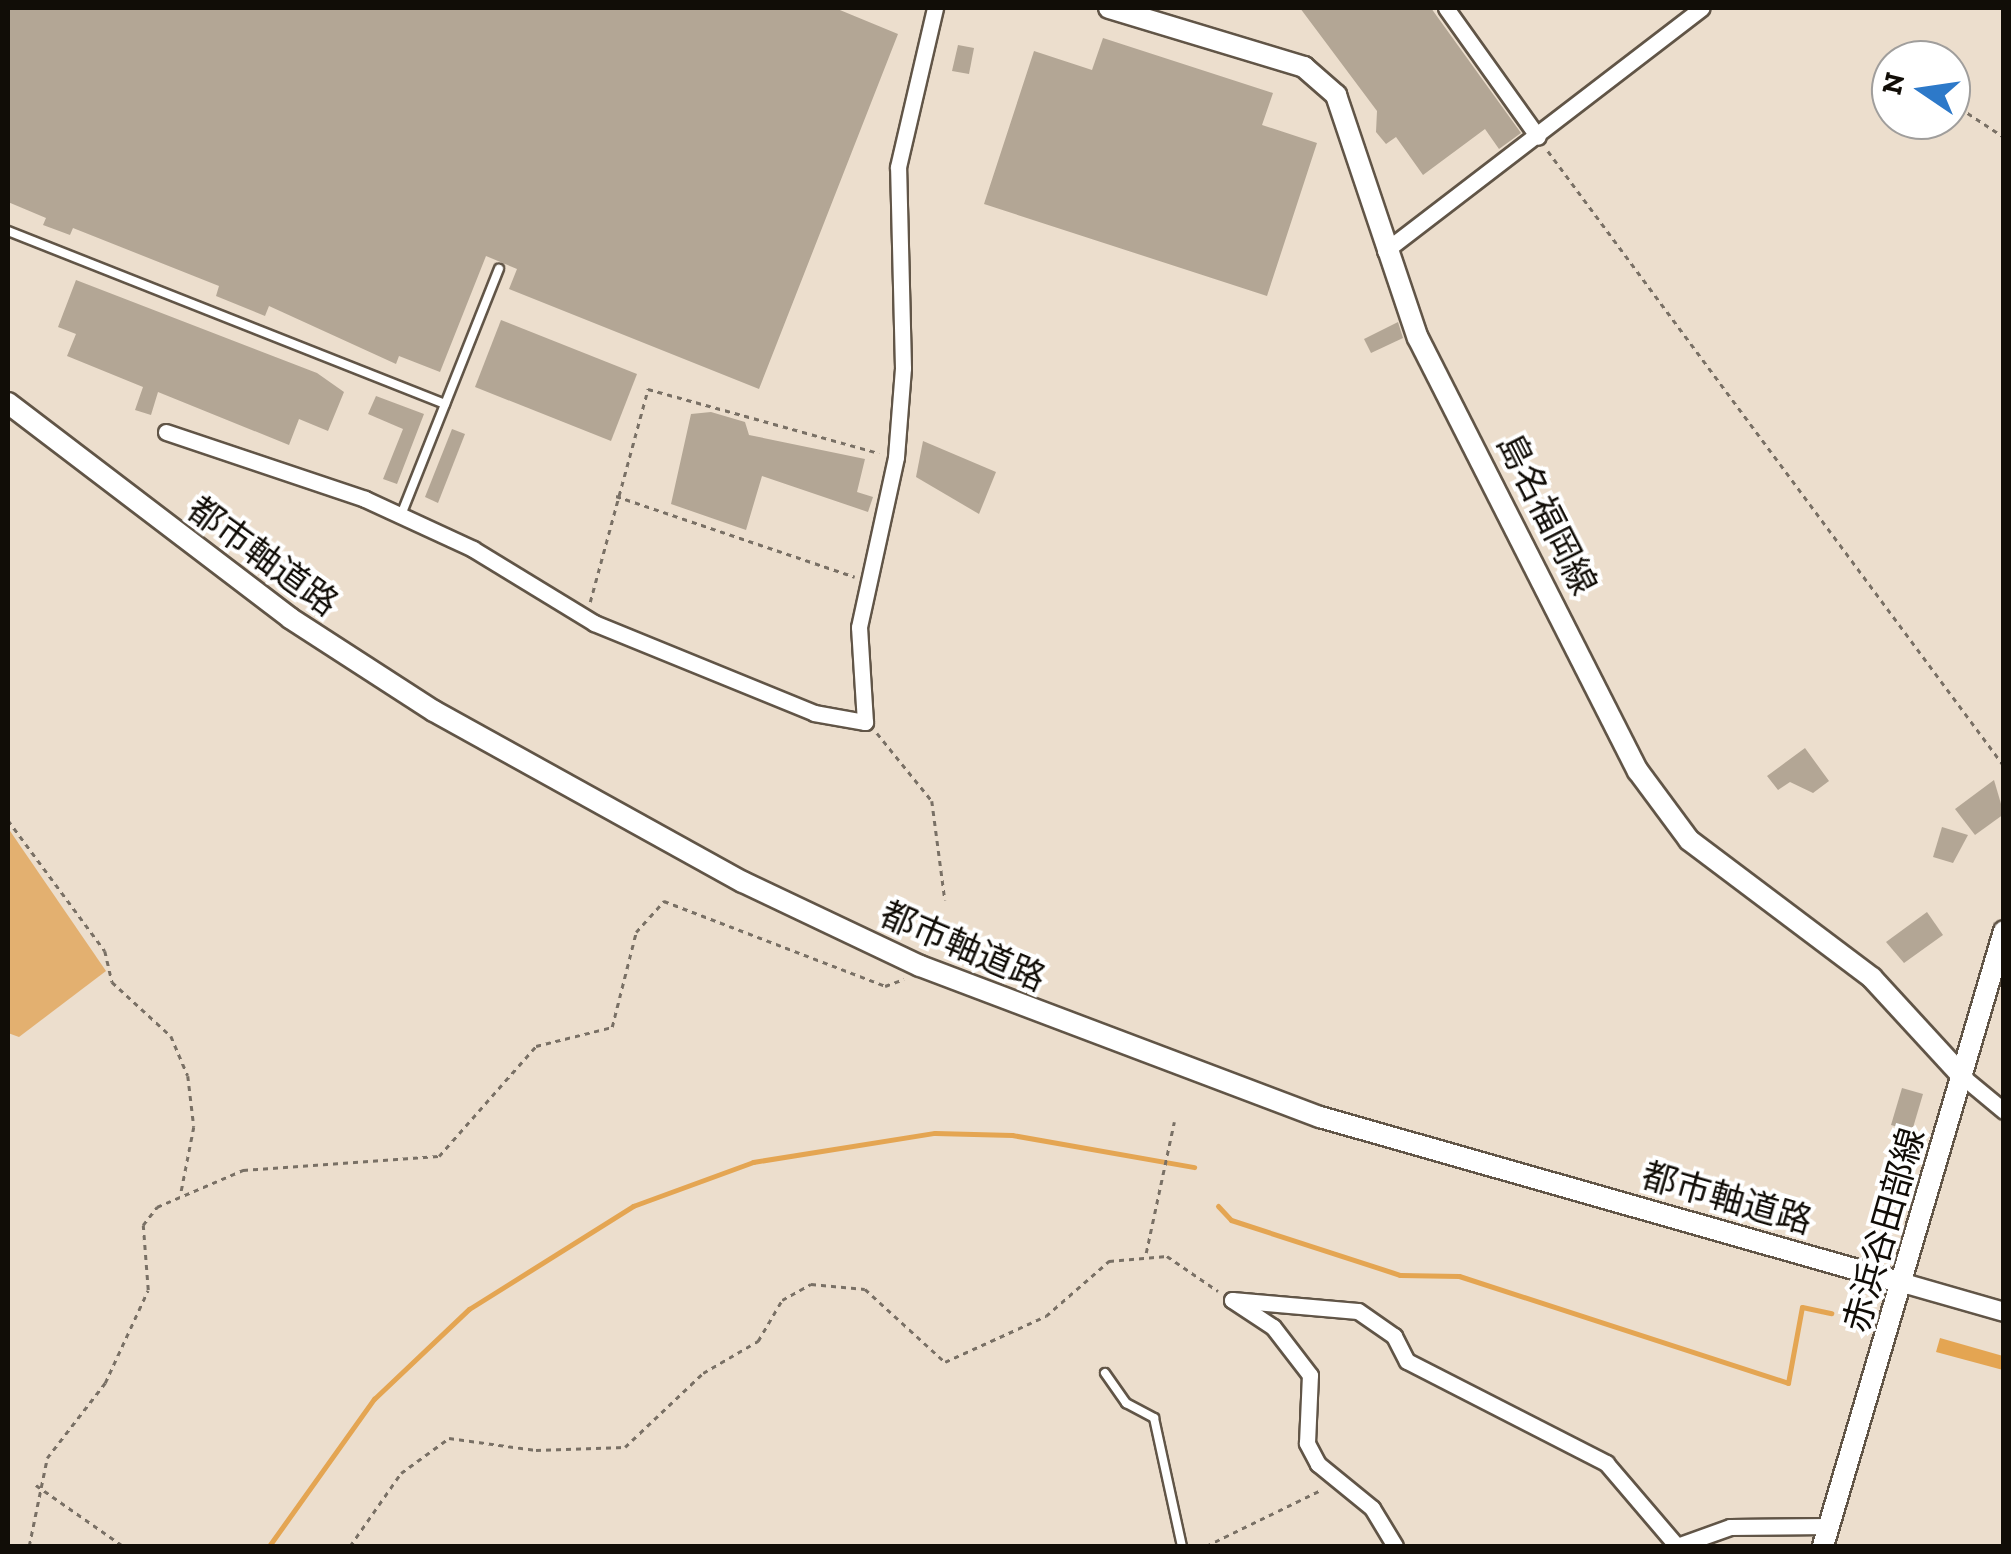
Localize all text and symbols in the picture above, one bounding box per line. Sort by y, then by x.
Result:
north arrow [1871,40,1971,140]
text: N [1875,70,1912,98]
street label: 島名福岡線 [1489,427,1605,601]
street label: 都市軸道路 [180,488,346,624]
street label: 都市軸道路 [874,892,1052,1000]
street label: 赤浜谷田部線 [1835,1123,1933,1337]
street label: 都市軸道路 [1637,1154,1817,1242]

